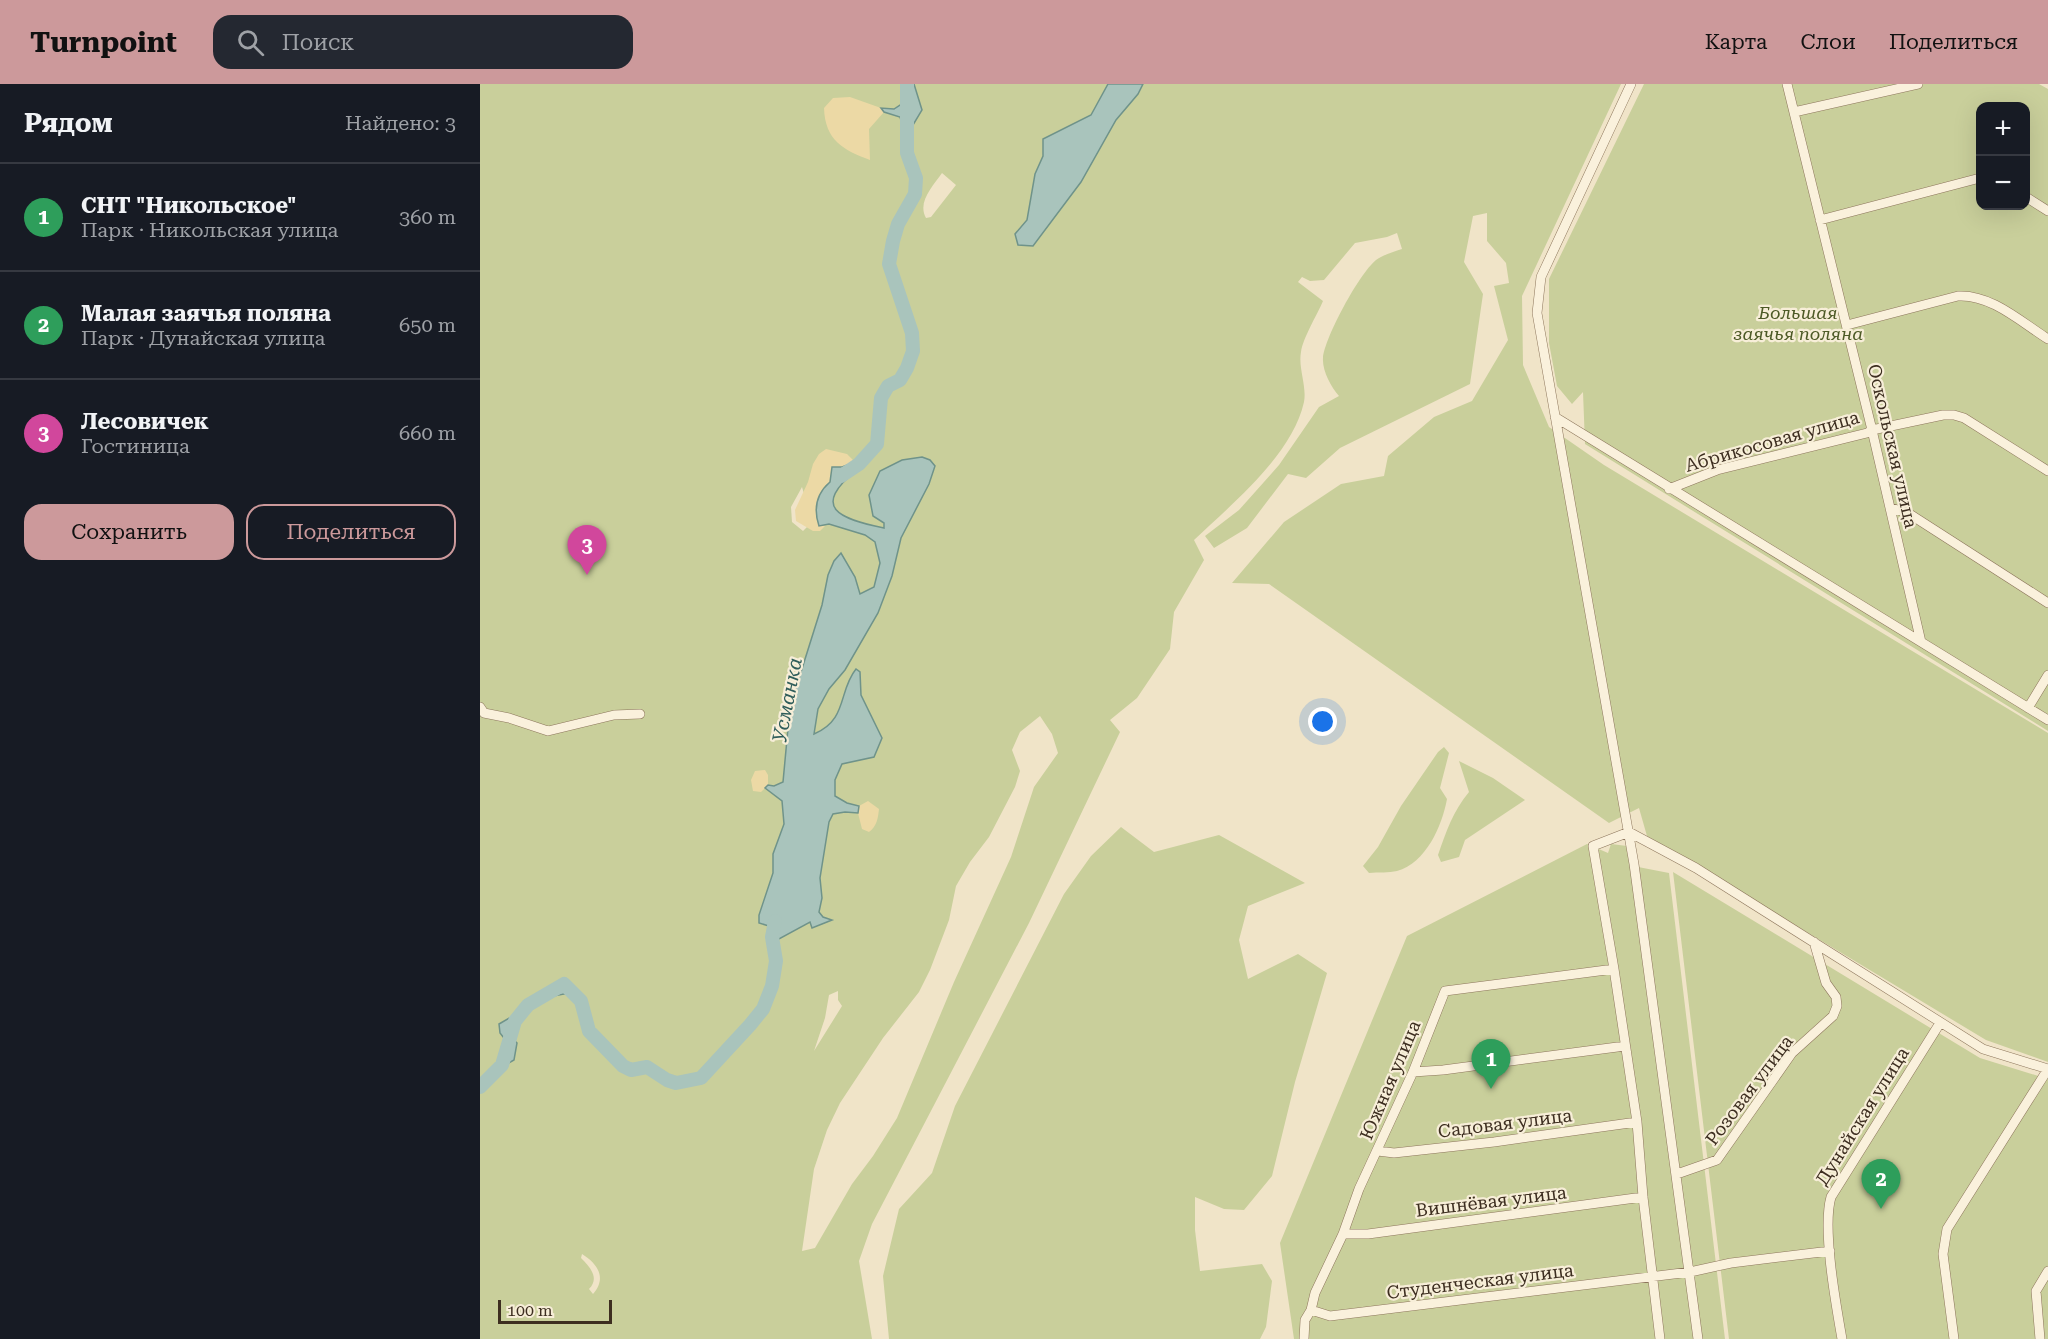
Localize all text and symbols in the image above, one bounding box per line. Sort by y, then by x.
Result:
search box [213,15,633,69]
text: Turnpoint [30,26,177,59]
icon: search [234,26,267,59]
text: Поиск [282,30,354,55]
text: Карта [1705,30,1768,54]
text: Слои [1801,30,1856,54]
text: Поделиться [1889,30,2018,54]
map controls [1976,102,2030,210]
button: + [1976,102,2030,156]
text: Рядом [24,108,113,138]
text: Найдено: 3 [345,111,456,135]
button: − [1976,156,2030,210]
text: СНТ "Никольское" [81,193,296,218]
text: 1 [38,205,49,229]
text: 360 m [399,205,456,229]
text: Парк · Никольская улица [81,218,338,242]
text: Малая заячья поляна [81,301,331,326]
park label: Большая заячья поляна [1733,302,1863,344]
text: 2 [38,313,49,337]
text: 650 m [399,313,456,337]
text: Парк · Дунайская улица [81,326,325,350]
street label: Оскольская улица [1864,362,1922,530]
street label: Абрикосовая улица [1683,406,1862,476]
text: Лесовичек [81,409,209,434]
text: 3 [38,421,49,445]
text: 660 m [399,421,456,445]
text: Гостиница [81,434,190,458]
button: Сохранить [24,504,234,560]
button: Поделиться [246,504,456,560]
pin: 3 [568,526,606,575]
water label: Усманка [767,656,807,744]
your location [1308,707,1337,736]
street label: Южная улица [1355,1017,1425,1143]
street label: Розовая улица [1701,1031,1797,1149]
pin: 1 [1472,1040,1510,1089]
street label: Дунайская улица [1811,1043,1913,1189]
street label: Садовая улица [1437,1104,1573,1142]
pin: 2 [1862,1160,1900,1209]
street label: Вишнёвая улица [1414,1181,1568,1221]
street label: Студенческая улица [1385,1259,1575,1303]
scale bar [498,1297,612,1324]
text: 100 m [507,1301,553,1320]

